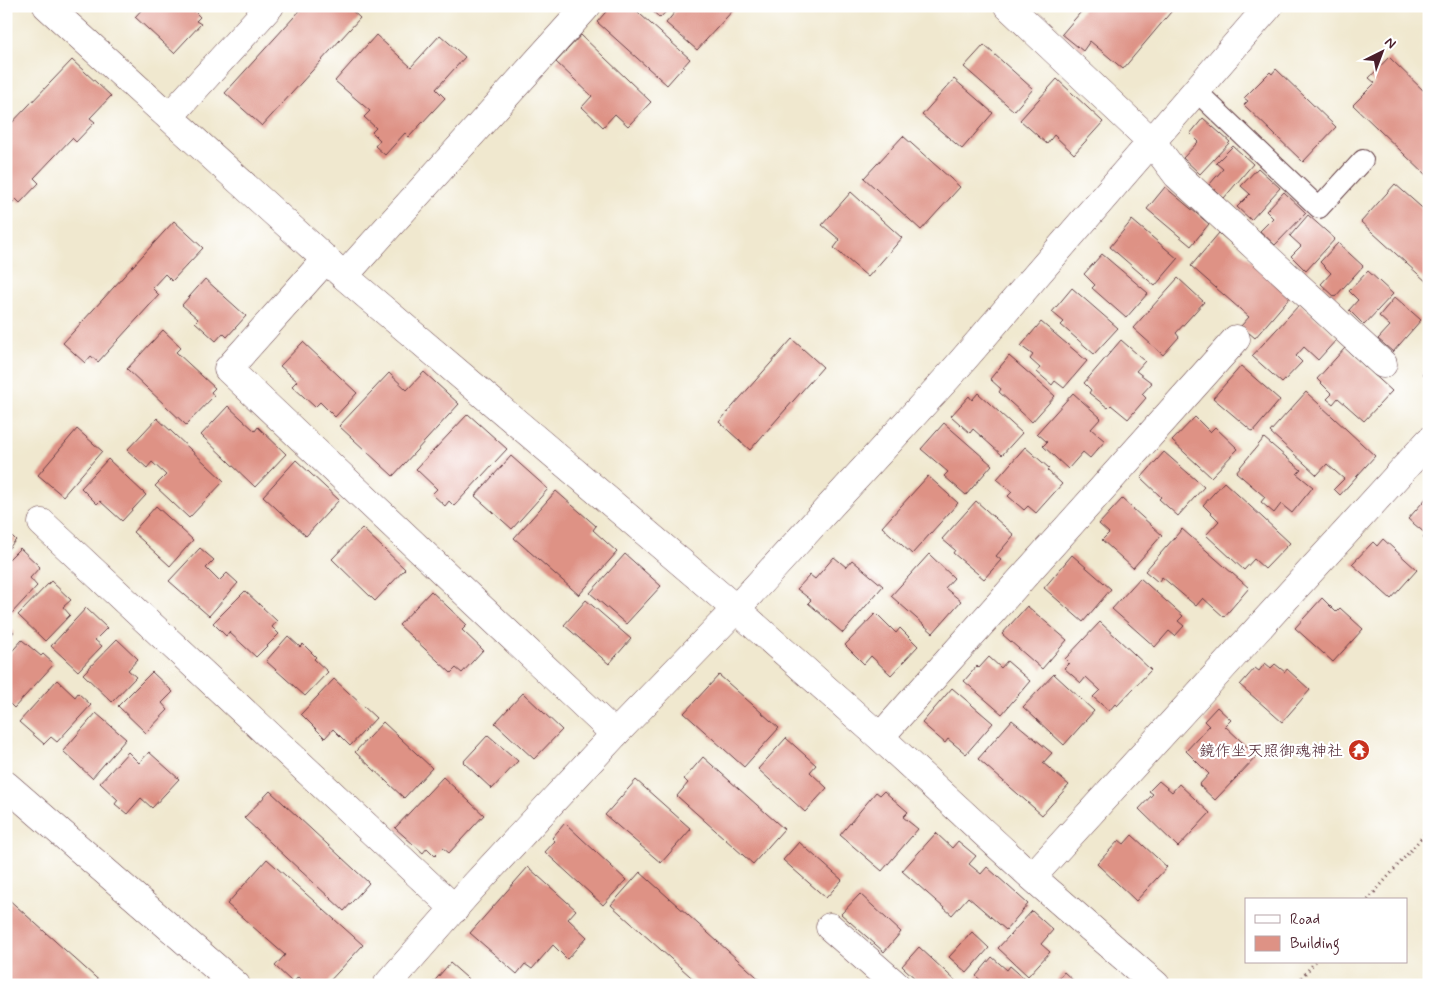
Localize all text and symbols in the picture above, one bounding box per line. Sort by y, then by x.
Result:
north arrow [1358,28,1408,78]
text: N [1381,33,1400,53]
temple icon: 鏡作坐天照御魂神社 [1347,738,1371,762]
place label: 鏡作坐天照御魂神社 [1199,741,1343,762]
legend [1245,898,1408,964]
text: Road [1290,910,1320,930]
text: Building [1290,934,1340,955]

